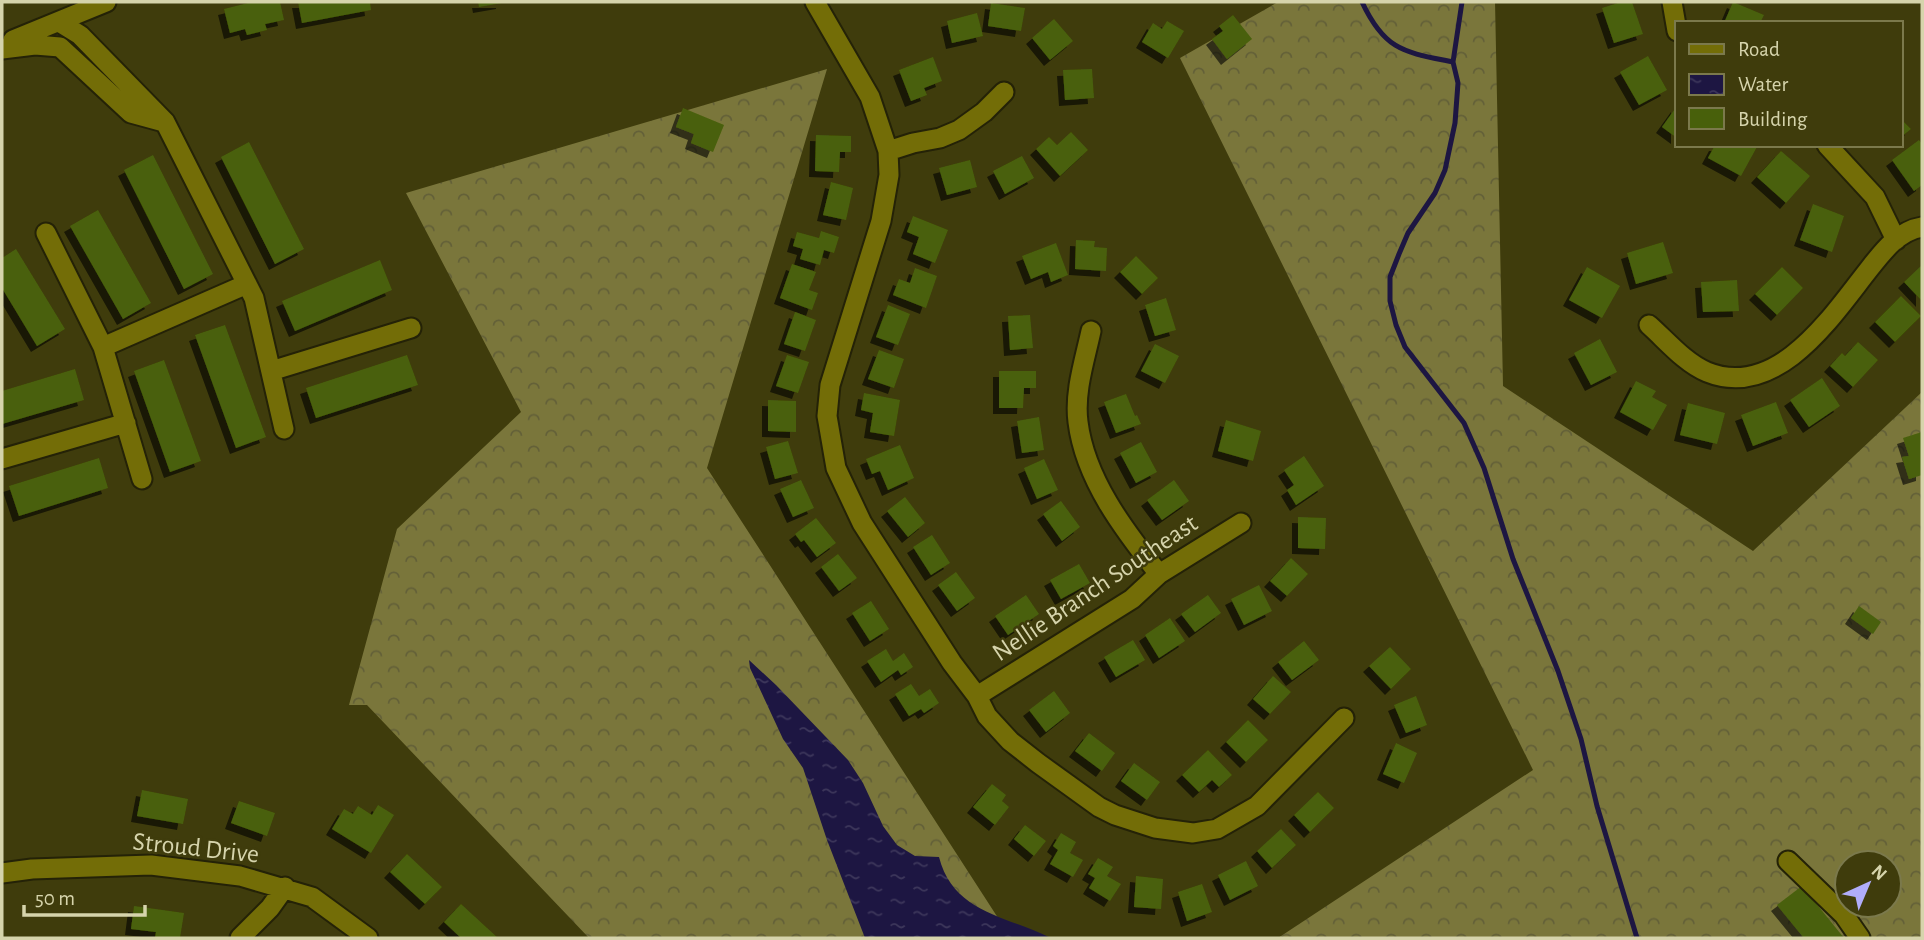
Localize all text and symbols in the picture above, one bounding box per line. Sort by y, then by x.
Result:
legend [1675,21,1903,147]
text: Road [1738,39,1780,60]
text: Water [1738,74,1788,95]
text: Building [1738,109,1808,130]
street label: Nellie Branch Southeast [988,510,1202,666]
street label: Stroud Drive [132,828,260,868]
north arrow [1833,849,1903,919]
text: N [1867,861,1890,884]
scale bar [24,874,145,918]
text: 50 m [35,888,75,909]

